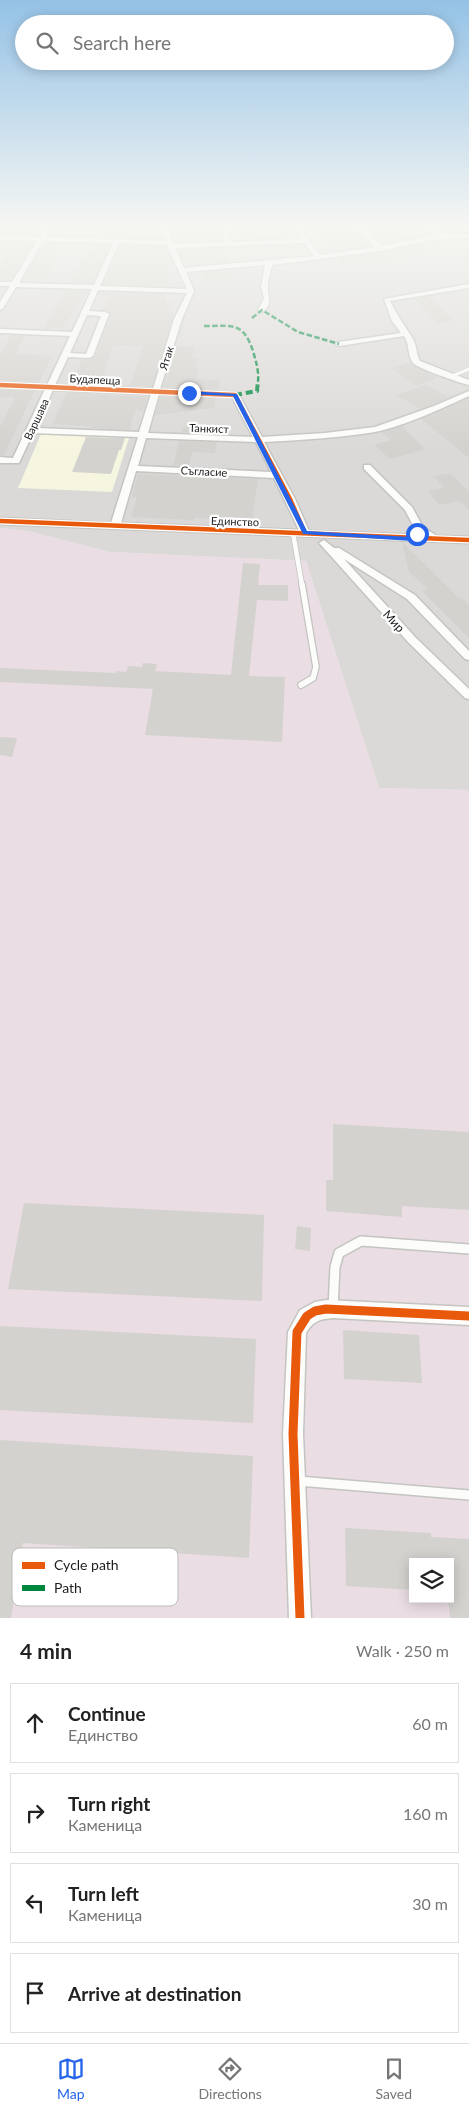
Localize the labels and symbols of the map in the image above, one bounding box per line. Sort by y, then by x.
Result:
street label: Ятак [156,344,176,372]
street label: Будапеща [69,371,121,387]
route end [178,382,201,405]
street label: Варшава [21,396,51,442]
street label: Танкист [189,421,230,435]
street label: Съгласие [180,463,228,479]
street label: Единство [211,514,259,528]
route start [406,523,429,546]
street label: Мир [380,607,408,635]
legend [12,1548,178,1606]
text: Cycle path [54,1556,119,1573]
text: Path [54,1579,82,1596]

